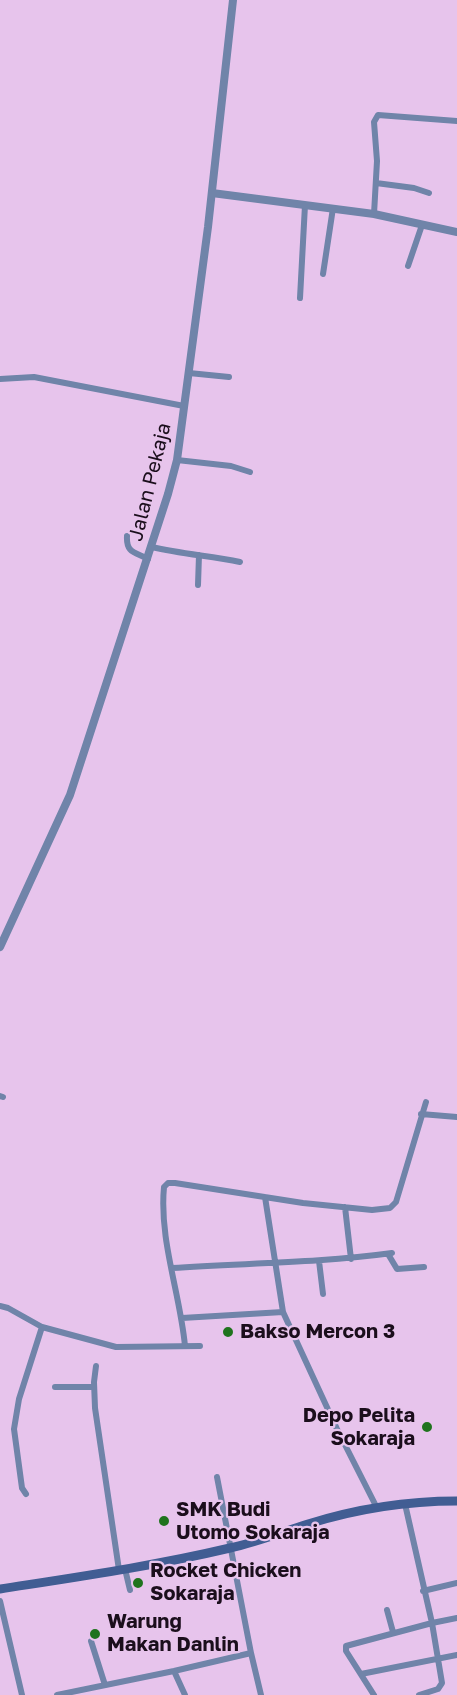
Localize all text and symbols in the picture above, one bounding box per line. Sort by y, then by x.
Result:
street label: Jalan Pekaja [124,420,176,544]
place label: Bakso Mercon 3 [240,1320,395,1344]
marker: Bakso Mercon 3 [221,1325,235,1339]
place label: Depo Pelita Sokaraja [303,1404,415,1451]
marker: Depo Pelita Sokaraja [420,1420,434,1434]
place label: SMK Budi Utomo Sokaraja [176,1498,330,1545]
marker: SMK Budi Utomo Sokaraja [157,1514,171,1528]
place label: Rocket Chicken Sokaraja [150,1559,301,1606]
marker: Rocket Chicken Sokaraja [131,1576,145,1590]
place label: Warung Makan Danlin [107,1610,239,1657]
marker: Warung Makan Danlin [88,1627,102,1641]

